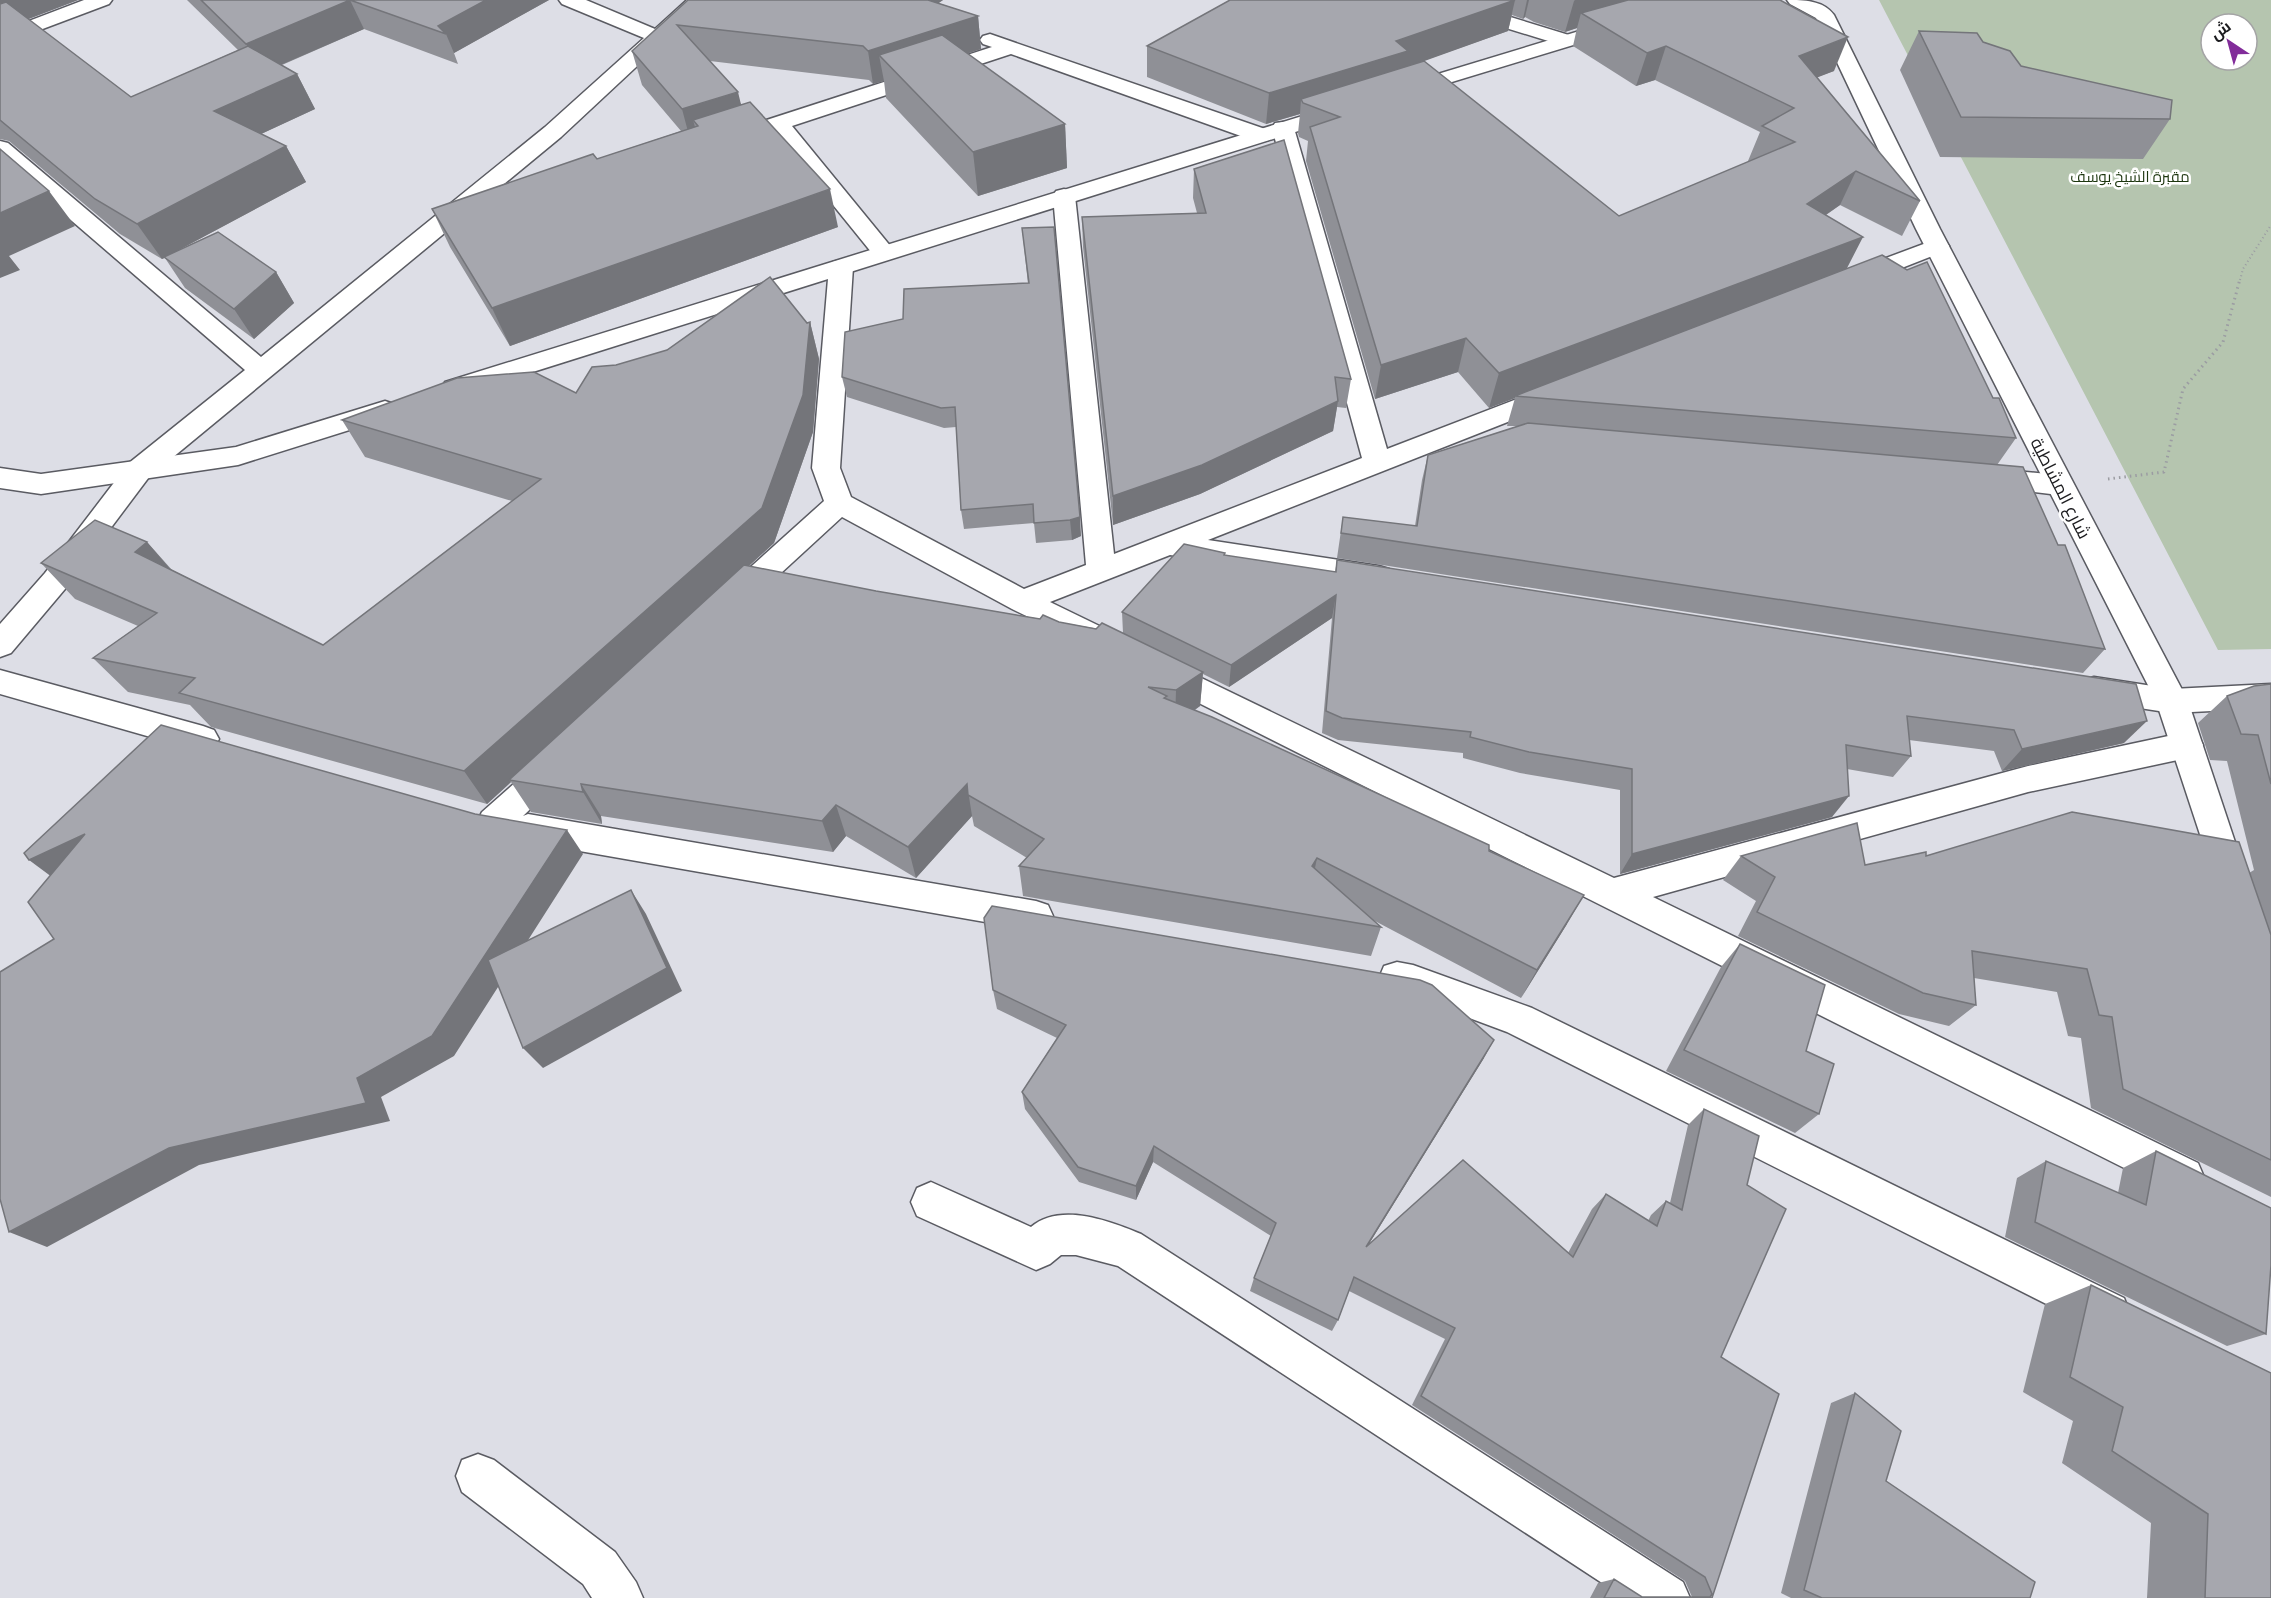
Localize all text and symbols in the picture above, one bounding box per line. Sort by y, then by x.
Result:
north arrow [2199,12,2259,72]
text: ش [2205,14,2236,46]
park label: مقبرة الشيخ يوسف [2070,165,2190,188]
street label: شارع المشاطية [2024,433,2098,543]

